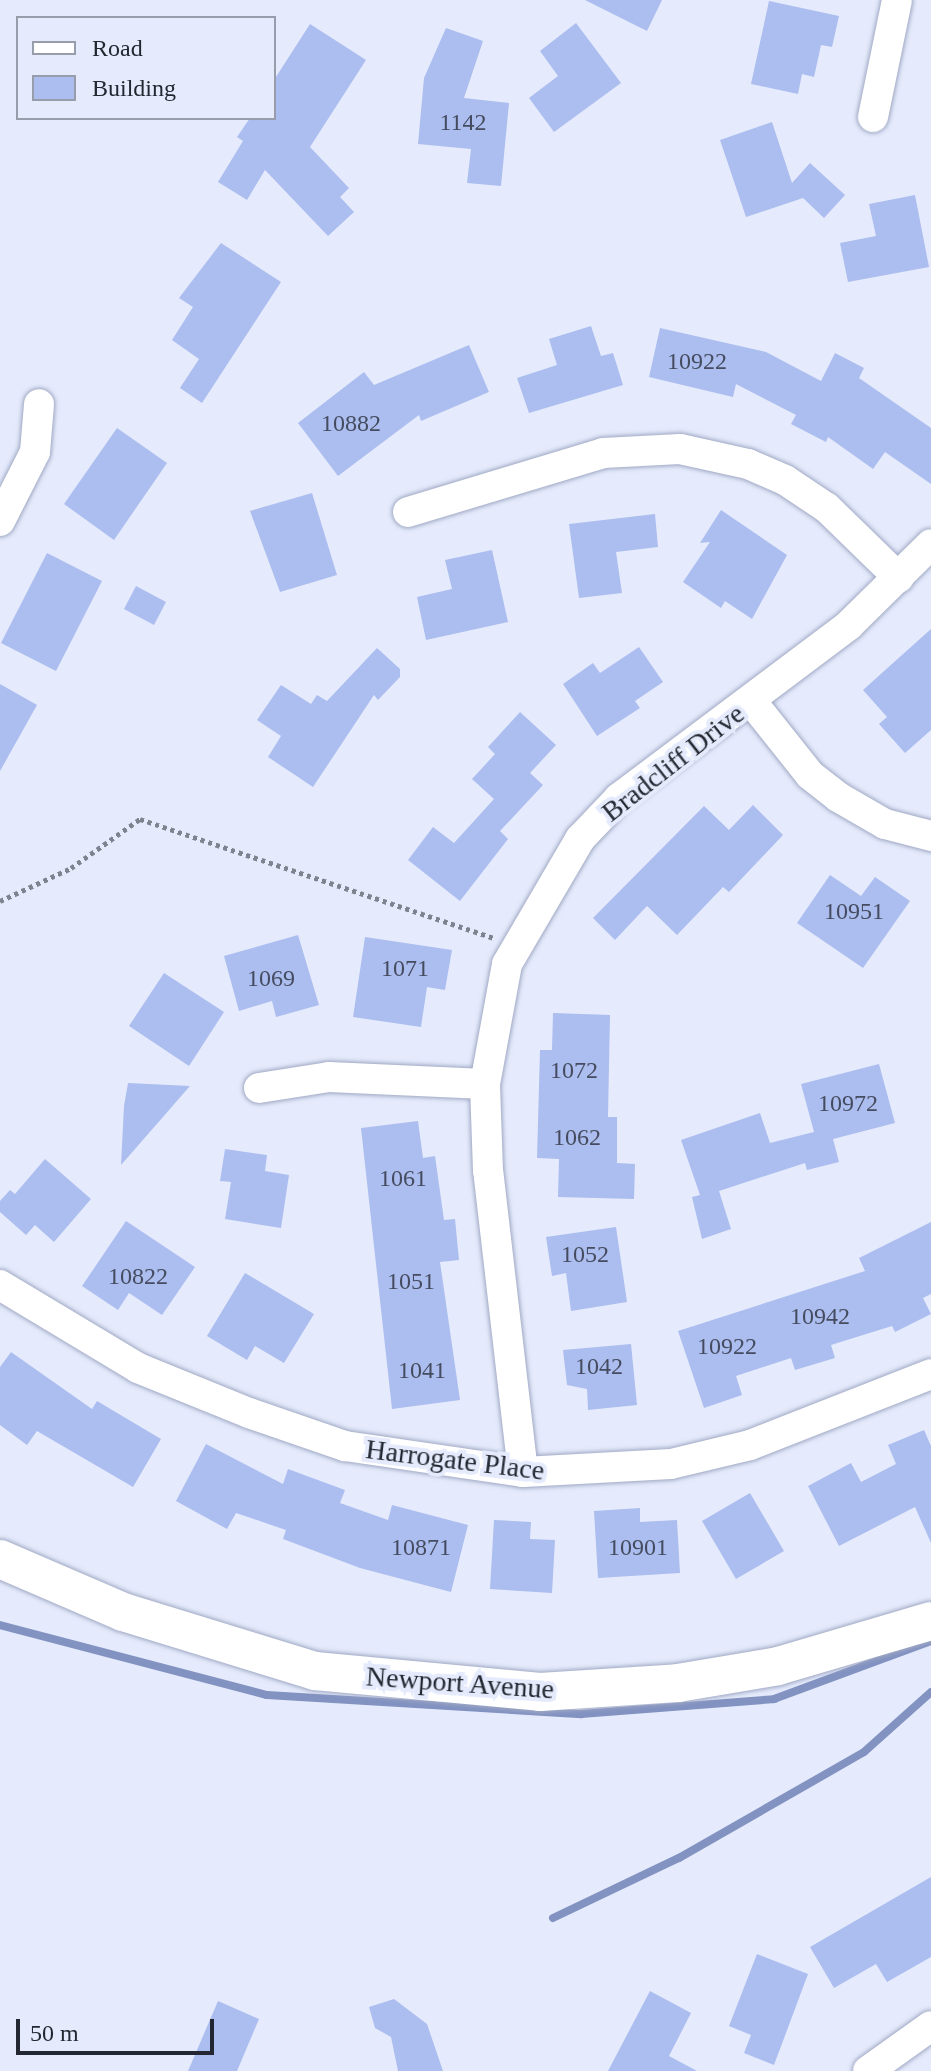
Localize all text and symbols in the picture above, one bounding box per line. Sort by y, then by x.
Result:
legend [16,16,276,120]
text: Road [92,35,143,61]
text: Building [92,75,176,101]
house number: 1142 [439,109,487,137]
house number: 10922 [667,348,727,376]
house number: 10882 [321,410,381,438]
street label: Bradcliff Drive [595,697,751,829]
house number: 10951 [824,898,884,926]
house number: 1071 [381,955,429,983]
house number: 1069 [247,965,295,993]
house number: 1072 [550,1057,598,1085]
house number: 10972 [818,1090,878,1118]
house number: 1062 [553,1124,601,1152]
house number: 1061 [379,1165,427,1193]
house number: 1052 [561,1241,609,1269]
house number: 10822 [108,1263,168,1291]
house number: 1051 [387,1268,435,1296]
house number: 10942 [790,1303,850,1331]
house number: 10922 [697,1333,757,1361]
house number: 1042 [575,1353,623,1381]
house number: 1041 [398,1357,446,1385]
street label: Harrogate Place [364,1432,546,1488]
house number: 10871 [391,1534,451,1562]
house number: 10901 [608,1534,668,1562]
street label: Newport Avenue [364,1660,556,1706]
scale bar [20,2003,218,2053]
text: 50 m [30,2020,79,2046]

